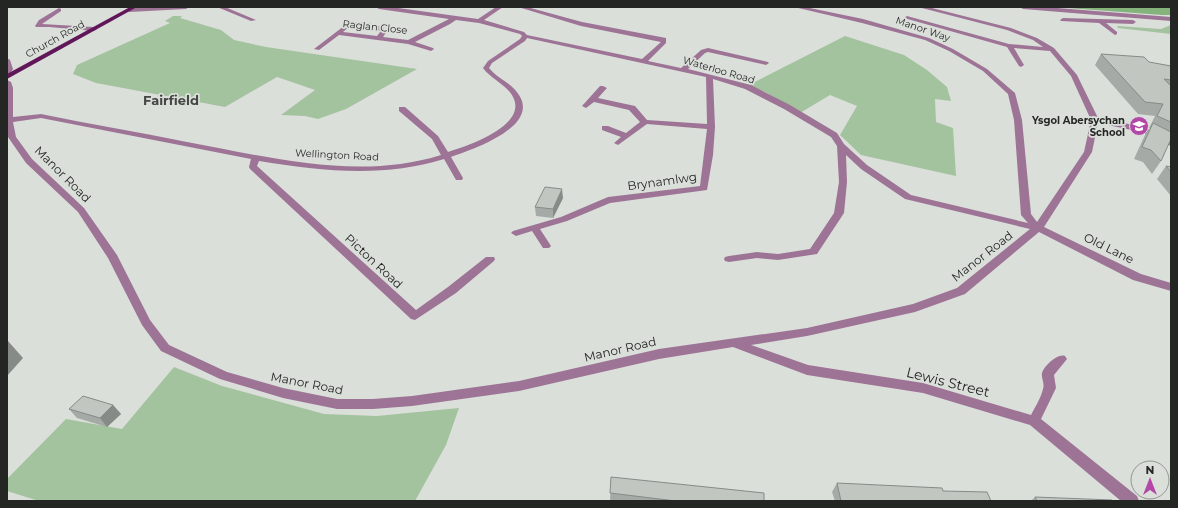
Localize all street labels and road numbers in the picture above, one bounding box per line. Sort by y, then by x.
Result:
street label: Manor Way [894,14,953,45]
street label: Church Road [23,17,87,61]
street label: Raglan Close [342,17,408,37]
street label: Waterloo Road [681,54,757,86]
street label: Manor Road [32,143,94,205]
street label: Wellington Road [295,146,379,164]
street label: Brynamlwg [626,169,698,193]
street label: Manor Road [948,227,1016,285]
street label: Old Lane [1081,229,1137,267]
street label: Picton Road [342,230,406,292]
street label: Manor Road [582,333,658,365]
street label: Lewis Street [904,363,992,401]
street label: Manor Road [269,369,345,397]

